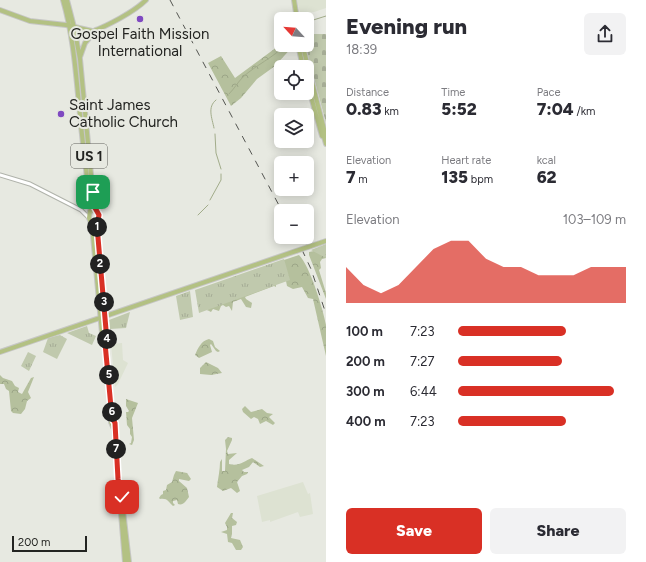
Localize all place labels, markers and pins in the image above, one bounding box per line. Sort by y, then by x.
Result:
marker: Gospel Faith Mission International [135,14,145,24]
place label: Gospel Faith Mission International [71,25,209,60]
place label: Saint James Catholic Church [69,96,178,131]
marker: Saint James Catholic Church [56,109,66,119]
pin [76,175,110,209]
pin: 1 [87,217,107,237]
pin: 2 [90,254,110,274]
pin: 3 [94,292,114,312]
pin: 4 [97,329,117,349]
pin: 5 [99,365,119,385]
pin: 6 [102,402,122,422]
pin: 7 [106,439,126,459]
pin [105,480,139,514]

